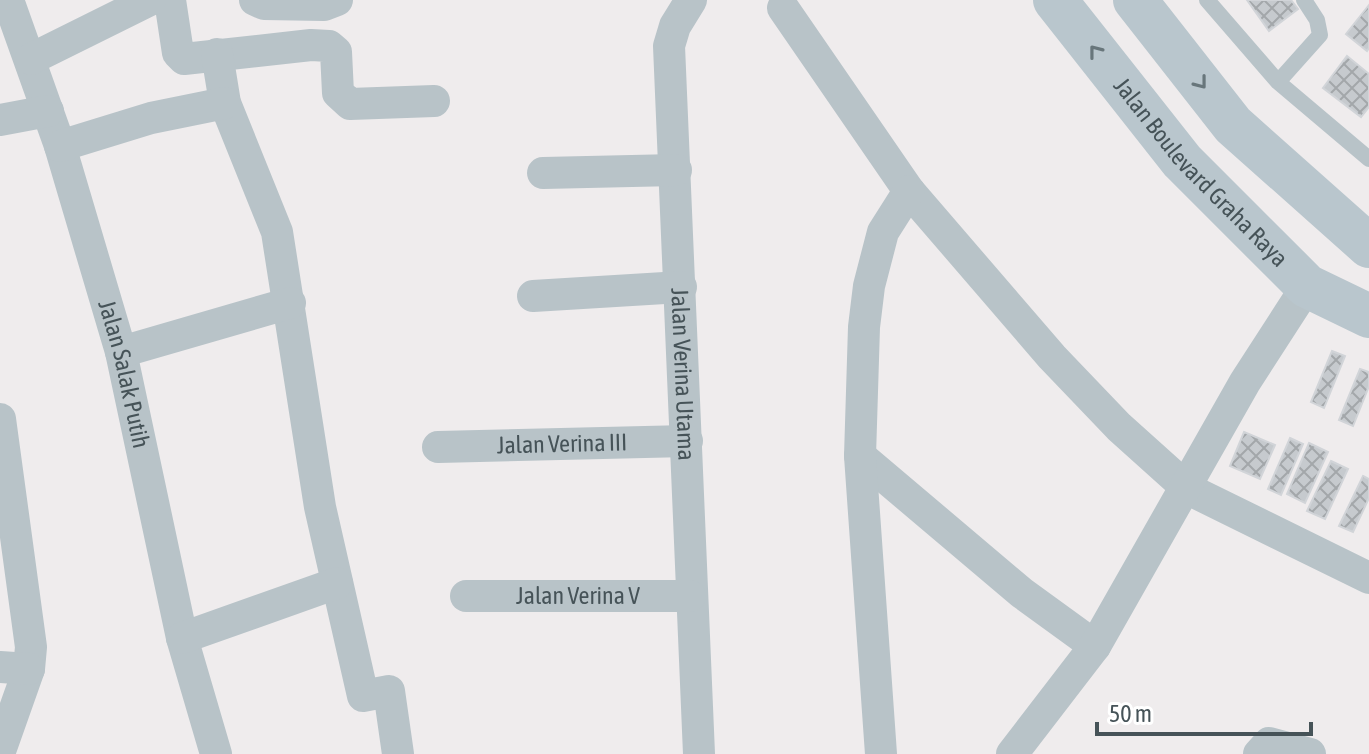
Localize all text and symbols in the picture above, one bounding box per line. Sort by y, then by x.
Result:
one-way arrow [1090,46,1105,60]
street label: Jalan Boulevard Graha Raya [1109,72,1294,272]
one-way arrow [1191,74,1205,89]
street label: Jalan Verina Utama [666,287,701,461]
street label: Jalan Salak Putih [93,297,155,450]
street label: Jalan Verina III [496,428,627,459]
street label: Jalan Verina V [516,582,640,609]
scale bar [1097,686,1311,736]
text: 50 m [1109,700,1152,727]

